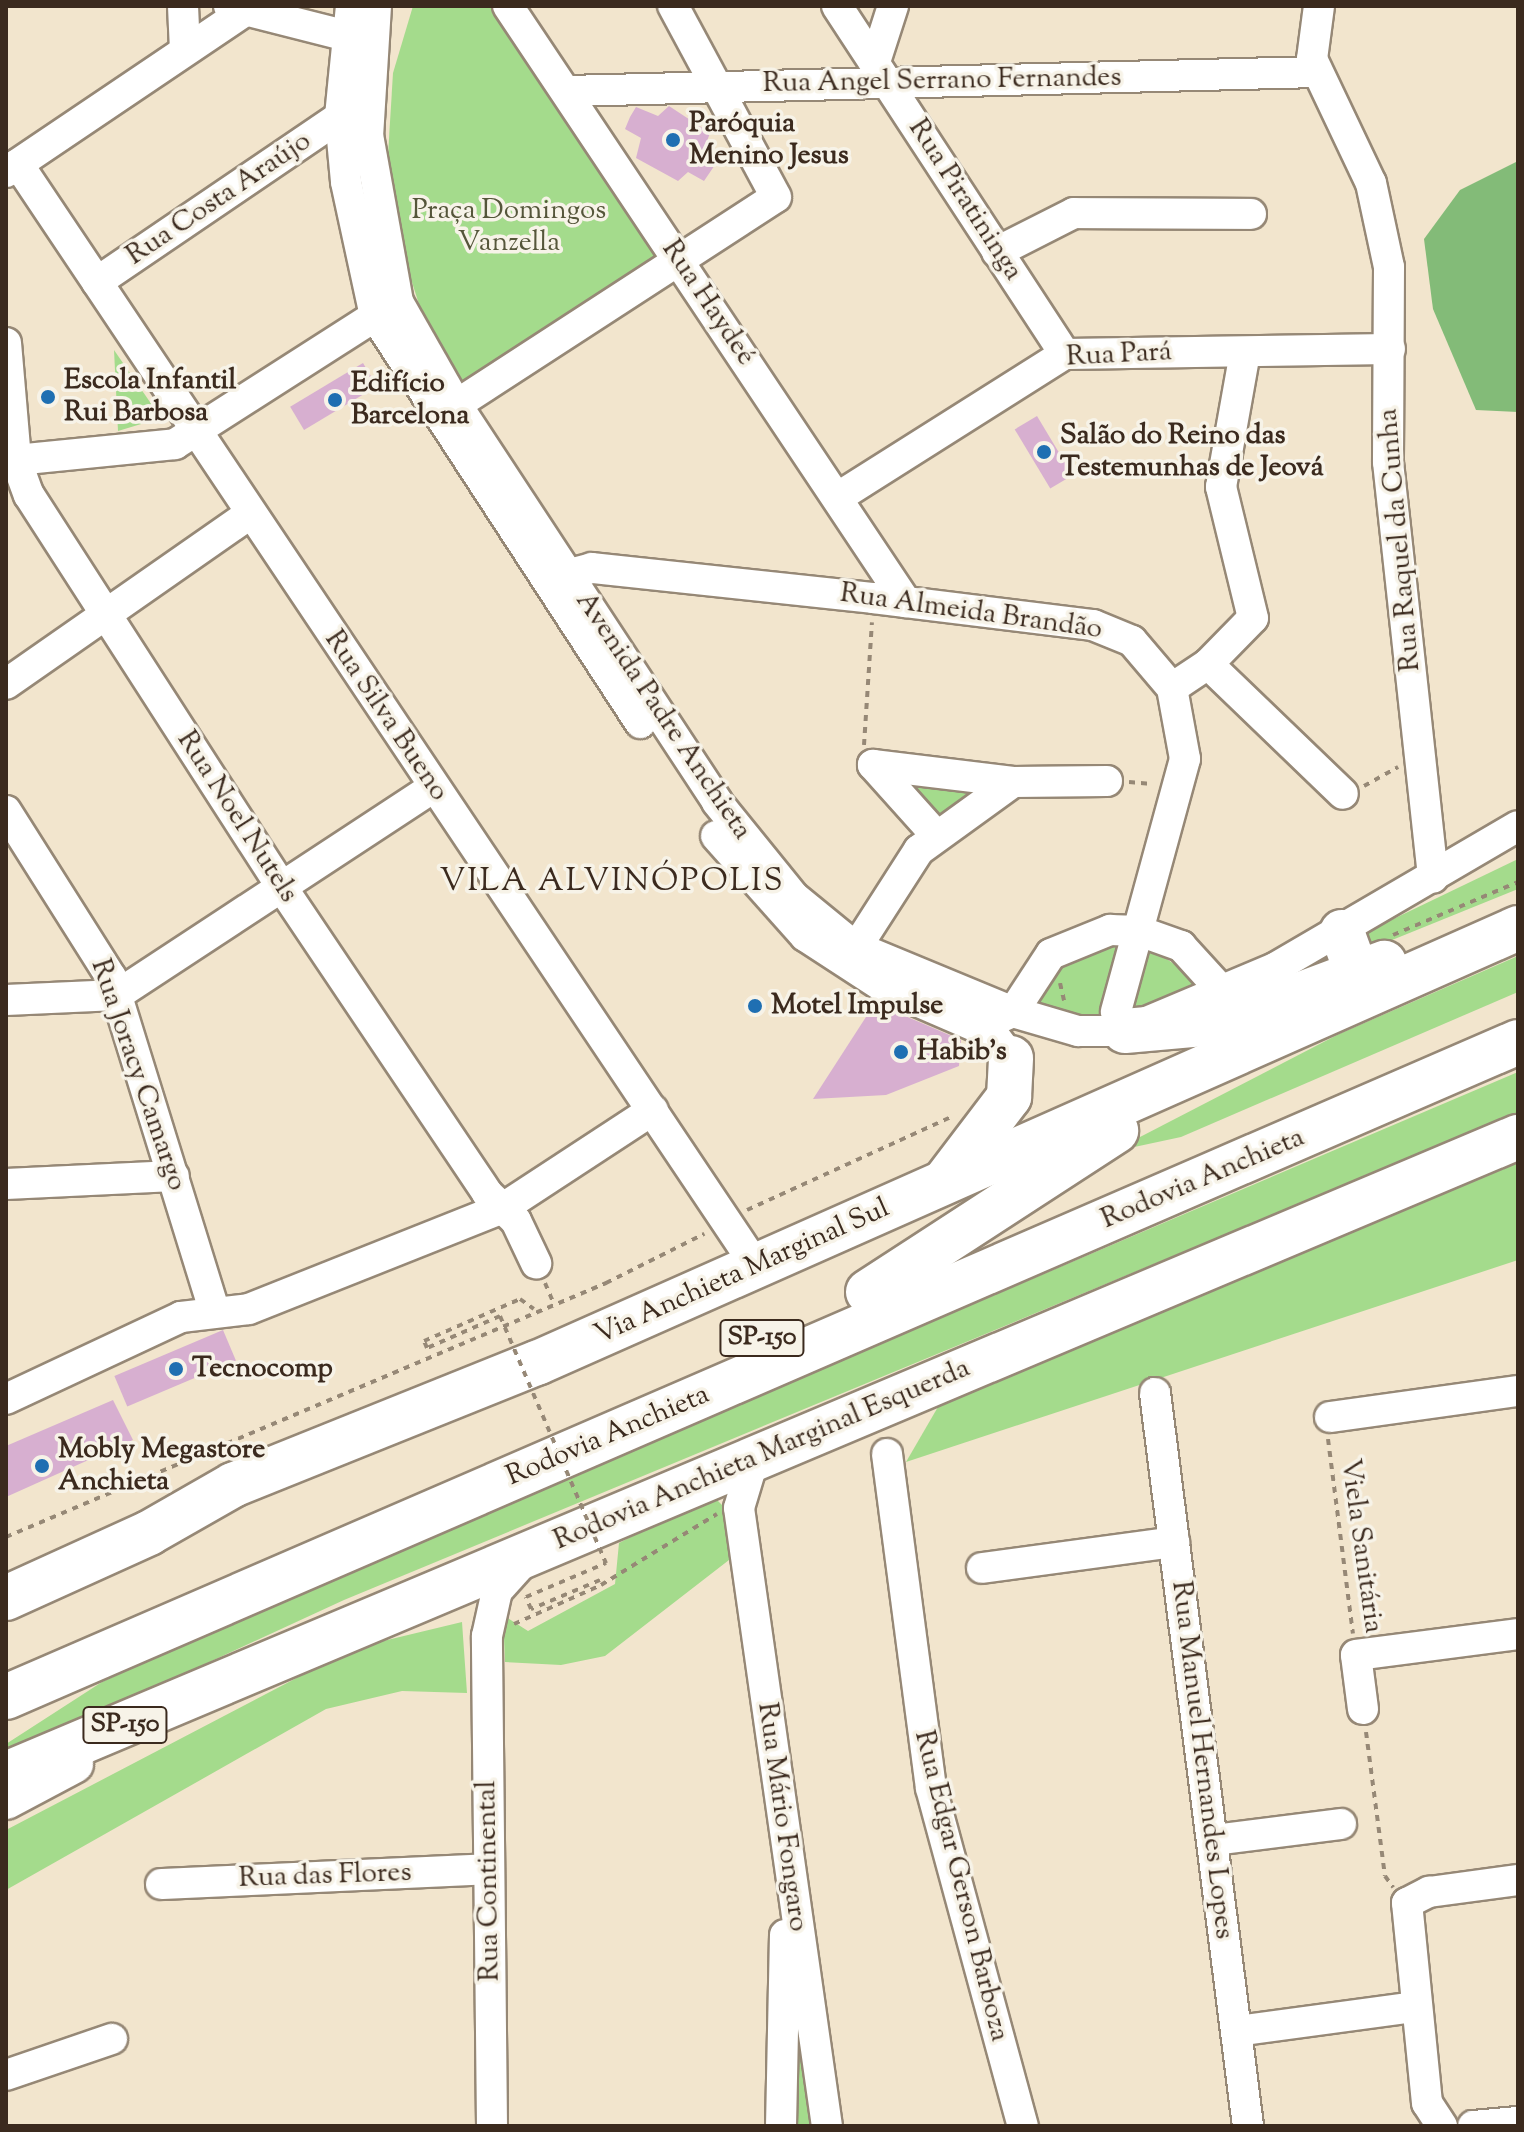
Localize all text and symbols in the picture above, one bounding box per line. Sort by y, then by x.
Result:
street label: Rua Angel Serrano Fernandes [762,61,1122,101]
place label: Paróquia Menino Jesus [689,107,849,173]
street label: Rua Piratininga [900,113,1030,287]
street label: Rua Costa Araújo [120,125,318,273]
marker: Paróquia Menino Jesus [664,131,682,149]
park label: Praça Domingos Vanzella [412,194,606,260]
street label: Rua Haydeé [654,234,762,372]
street label: Rua Pará [1065,335,1173,375]
place label: Escola Infantil Rui Barbosa [64,364,236,430]
place label: Edifício Barcelona [351,367,470,433]
marker: Escola Infantil Rui Barbosa [39,388,57,406]
marker: Edifício Barcelona [326,391,344,409]
street label: Rua Raquel da Cunha [1372,407,1428,673]
place label: Salão do Reino das Testemunhas de Jeová [1060,419,1324,485]
marker: Salão do Reino das Testemunhas de Jeová [1035,443,1053,461]
street label: Rua Almeida Brandão [838,577,1104,647]
street label: Avenida Padre Anchieta [568,586,758,846]
street label: Rua Silva Bueno [317,624,455,808]
street label: Rua Noel Nutels [169,725,305,909]
district label: VILA ALVINÓPOLIS [439,863,785,901]
street label: Rua Joracy Camargo [83,955,193,1195]
place label: Motel Impulse [771,989,943,1023]
marker: Motel Impulse [746,997,764,1015]
place label: Habib's [917,1035,1007,1069]
marker: Habib's [892,1043,910,1061]
street label: Rodovia Anchieta [1096,1121,1310,1237]
street label: Via Anchieta Marginal Sul [589,1192,895,1352]
road number: SP-150 [718,1316,806,1360]
place label: Tecnocomp [192,1352,333,1386]
street label: Rodovia Anchieta Marginal Esquerda [549,1352,975,1558]
marker: Tecnocomp [167,1360,185,1378]
street label: Rodovia Anchieta [501,1378,715,1494]
place label: Mobly Megastore Anchieta [58,1433,265,1499]
marker: Mobly Megastore Anchieta [33,1457,51,1475]
street label: Viela Sanitária [1332,1457,1390,1635]
street label: Rua Manuel Hernandes Lopes [1163,1579,1241,1941]
street label: Rua Mário Fongaro [749,1700,815,1934]
road number: SP-150 [81,1703,169,1747]
street label: Rua Edgar Gerson Barboza [906,1727,1016,2045]
street label: Rua Continental [470,1780,508,1982]
street label: Rua das Flores [238,1856,412,1896]

